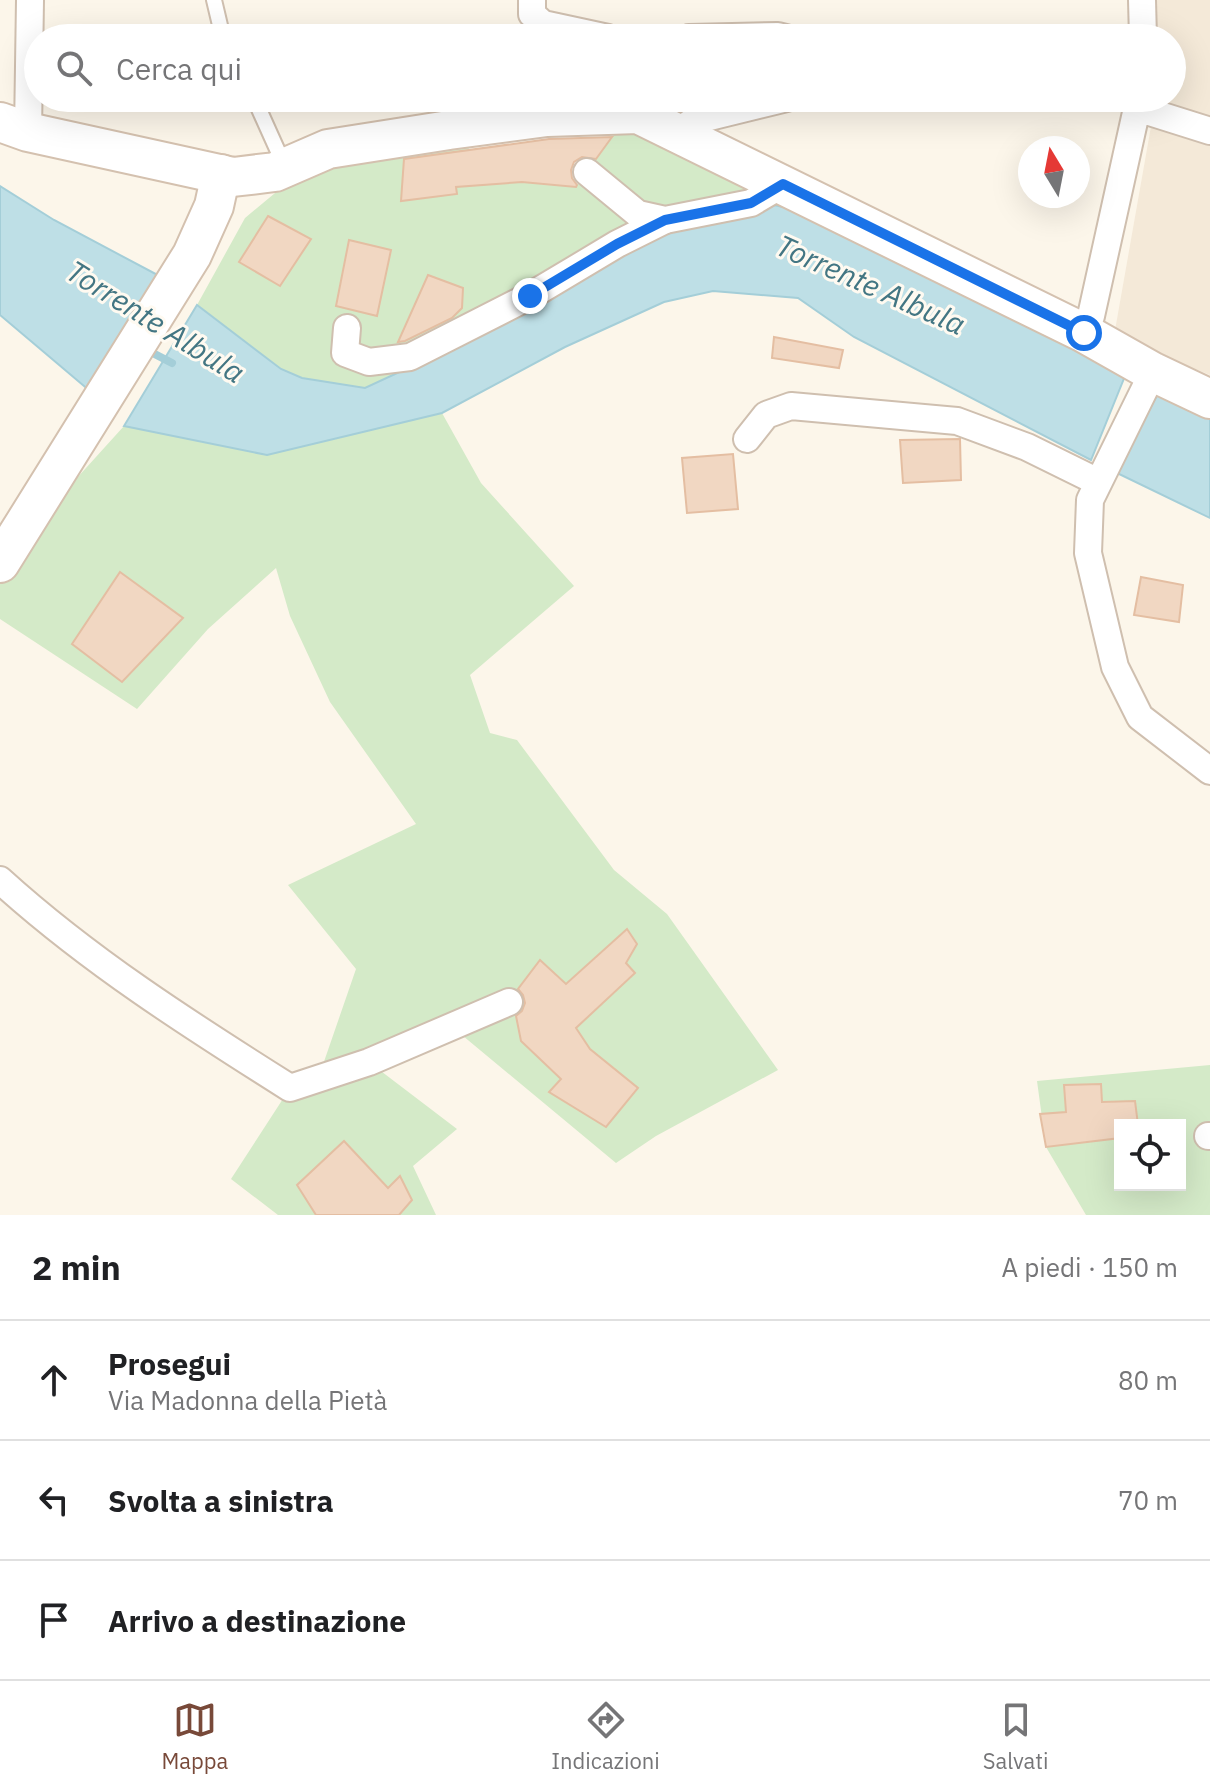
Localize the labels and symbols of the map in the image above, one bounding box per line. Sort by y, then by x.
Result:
north arrow [1018,136,1090,208]
water label: Torrente Albula [770,225,972,343]
water label: Torrente Albula [60,251,252,391]
route end [512,278,548,314]
route start [1066,315,1102,351]

